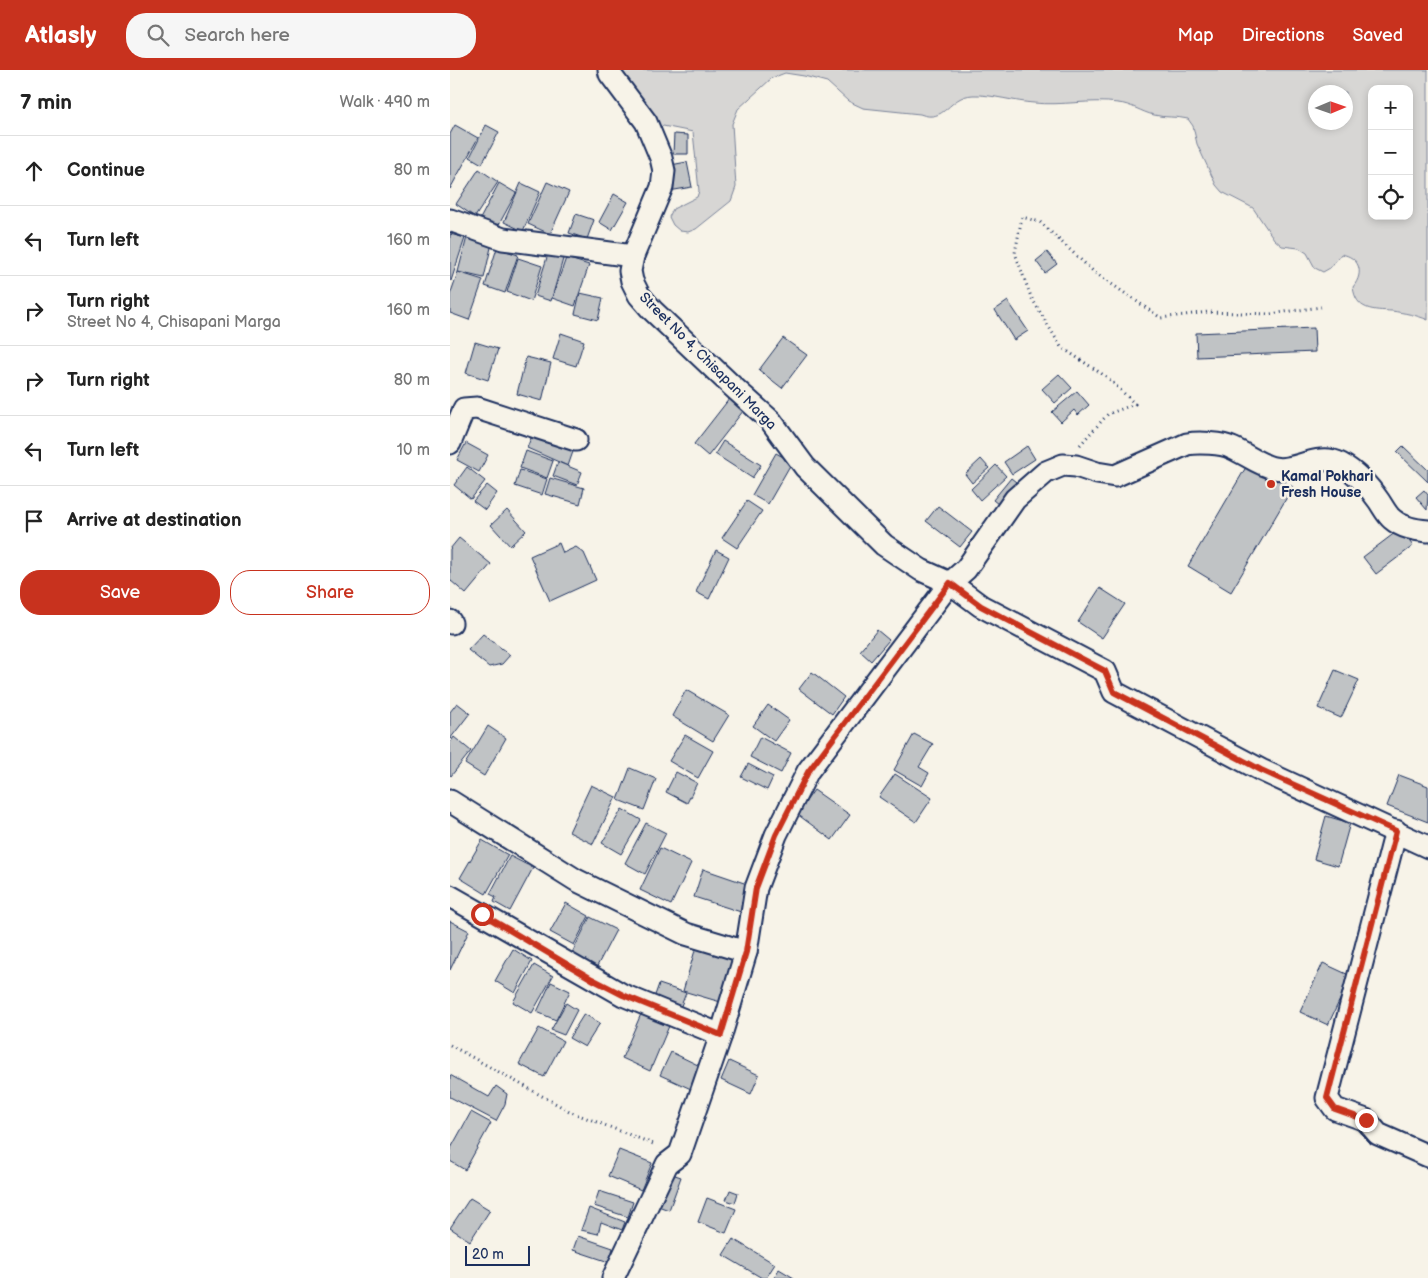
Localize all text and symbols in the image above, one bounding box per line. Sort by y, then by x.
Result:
search box [126,13,476,58]
text: Atlasly [25,21,96,50]
icon: search [144,21,172,49]
text: Search here [184,24,290,47]
text: Map [1178,25,1214,46]
text: Directions [1242,25,1324,46]
text: Saved [1352,25,1403,46]
north arrow [1308,85,1353,130]
map controls [1368,85,1413,220]
button: + [1368,85,1413,130]
text: 7 min [20,90,72,115]
text: Walk · 490 m [339,93,430,112]
button: − [1368,130,1413,175]
icon: ahead [20,157,48,185]
text: Continue [67,159,145,182]
text: 80 m [394,161,430,180]
button: locate [1368,175,1413,220]
icon: left [20,227,48,255]
text: Turn left [67,229,139,252]
text: 160 m [387,231,430,250]
street label: Street No 4, Chisapani Marga [636,289,780,433]
text: Turn right [67,290,150,313]
icon: right [20,297,48,325]
text: 160 m [387,301,430,320]
text: Street No 4, Chisapani Marga [67,313,281,332]
icon: right [20,367,48,395]
text: Turn right [67,369,150,392]
text: 80 m [394,371,430,390]
icon: left [20,437,48,465]
text: Turn left [67,439,139,462]
text: 10 m [397,441,430,460]
place label: Kamal Pokhari Fresh House [1281,468,1373,501]
marker: Kamal Pokhari Fresh House [1265,478,1277,490]
icon: arrive [20,507,48,535]
text: Arrive at destination [67,509,242,532]
button: Save [20,570,220,615]
button: Share [230,570,430,615]
route start [471,903,494,926]
route end [1355,1109,1378,1132]
scale bar [465,1243,530,1266]
text: 20 m [472,1246,504,1263]

